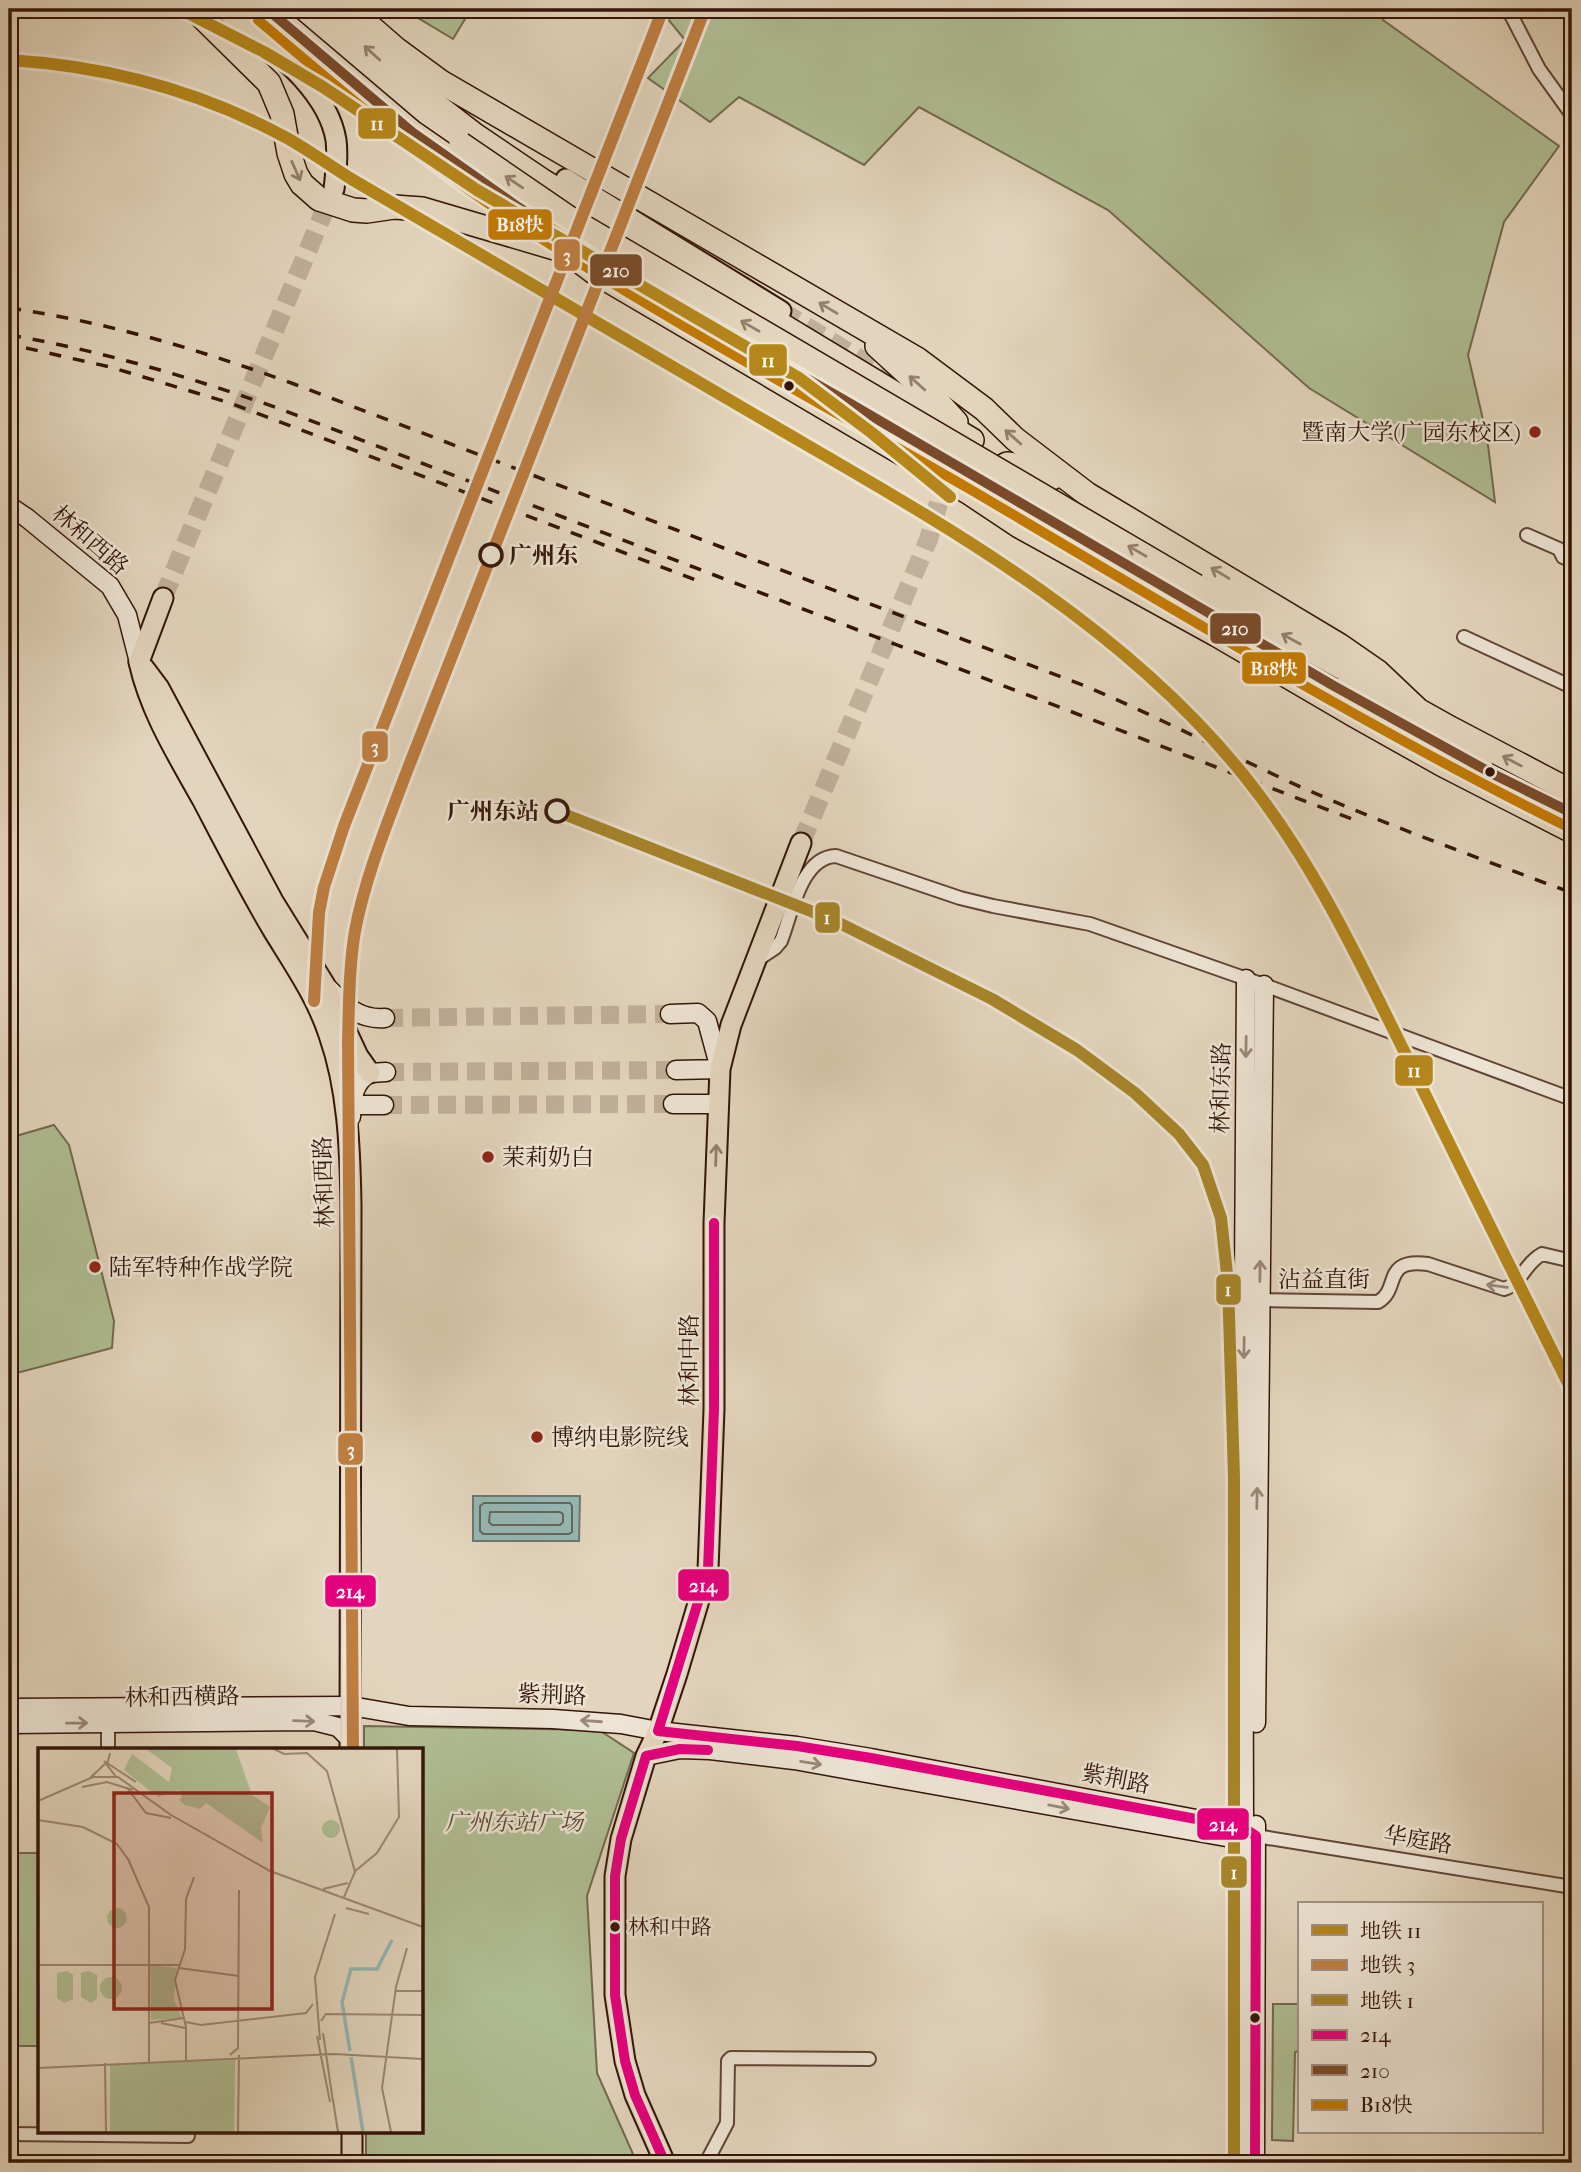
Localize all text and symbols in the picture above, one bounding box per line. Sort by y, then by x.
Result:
one-way arrow [364,45,382,61]
line badge: 11 [357,107,397,140]
text: 11 [370,113,384,135]
one-way arrow [290,160,303,181]
one-way arrow [505,175,524,189]
line badge: B18快 [487,208,553,241]
text: B18快 [496,214,544,236]
line badge: 3 [553,238,581,272]
text: 3 [563,245,571,267]
line badge: 210 [589,253,643,287]
text: 210 [603,260,629,282]
one-way arrow [818,301,838,315]
one-way arrow [740,319,761,332]
line badge: 11 [748,343,788,377]
text: 11 [761,350,775,372]
one-way arrow [908,375,926,391]
unlabelled marker [782,379,796,393]
place label: 暨南大学(广园东校区) [1301,419,1521,446]
marker: 暨南大学(广园东校区) [1527,424,1543,440]
one-way arrow [1005,430,1023,446]
street label: 林和西路 [46,500,134,580]
place label: 广州东 [509,542,578,569]
marker: 广州东 [479,543,503,567]
one-way arrow [1128,544,1148,558]
one-way arrow [1210,565,1230,579]
line badge: 210 [1209,612,1262,645]
text: 210 [1222,618,1248,640]
one-way arrow [1281,632,1302,645]
line badge: B18快 [1241,651,1307,685]
text: B18快 [1250,658,1298,680]
line badge: 3 [361,730,389,763]
text: 3 [371,736,379,758]
one-way arrow [1502,753,1522,767]
unlabelled marker [1483,765,1497,779]
place label: 广州东站 [447,798,539,825]
marker: 广州东站 [545,799,569,823]
line badge: 1 [814,901,841,934]
text: 1 [824,907,830,929]
one-way arrow [1240,1035,1253,1058]
street label: 林和东路 [1207,1042,1235,1134]
line badge: 11 [1394,1054,1434,1087]
text: 11 [1407,1060,1421,1082]
street label: 林和西路 [309,1136,339,1228]
one-way arrow [710,1143,723,1166]
place label: 茉莉奶白 [502,1144,594,1171]
marker: 茉莉奶白 [480,1149,496,1165]
place label: 陆军特种作战学院 [109,1254,293,1281]
marker: 陆军特种作战学院 [87,1259,103,1275]
one-way arrow [1253,1259,1266,1282]
street label: 沾益直街 [1278,1266,1370,1293]
line badge: 1 [1215,1273,1242,1306]
text: 1 [1225,1279,1231,1301]
one-way arrow [1486,1279,1508,1292]
street label: 林和中路 [676,1314,703,1406]
one-way arrow [1237,1336,1251,1359]
place label: 博纳电影院线 [551,1424,689,1451]
marker: 博纳电影院线 [529,1429,545,1445]
line badge: 3 [337,1432,364,1466]
text: 3 [347,1439,355,1461]
one-way arrow [1250,1487,1264,1510]
line badge: 214 [677,1568,730,1602]
line badge: 214 [324,1574,377,1608]
text: 214 [689,1575,718,1597]
text: 214 [336,1581,365,1603]
street label: 紫荆路 [517,1680,587,1710]
street label: 林和西横路 [124,1682,240,1712]
one-way arrow [293,1714,316,1727]
one-way arrow [579,1715,602,1728]
one-way arrow [65,1716,88,1730]
inset map [38,1748,424,2134]
one-way arrow [799,1757,821,1770]
street label: 紫荆路 [1080,1759,1152,1799]
one-way arrow [1047,1800,1070,1814]
line badge: 214 [1196,1807,1250,1841]
park label: 广州东站广场 [445,1809,585,1836]
text: 214 [1209,1814,1238,1836]
street label: 华庭路 [1382,1821,1454,1859]
line badge: 1 [1220,1855,1248,1889]
text: 1 [1231,1862,1237,1884]
legend [1298,1902,1542,2134]
place label: 林和中路 [628,1915,712,1939]
text: 地铁 11 [1360,1919,1422,1943]
marker: 林和中路 [608,1920,622,1934]
text: 地铁 3 [1360,1953,1415,1977]
text: 地铁 1 [1360,1989,1414,2013]
unlabelled marker [1248,2011,1262,2025]
text: 214 [1360,2023,1391,2047]
text: 210 [1360,2059,1390,2083]
text: B18快 [1360,2093,1413,2117]

